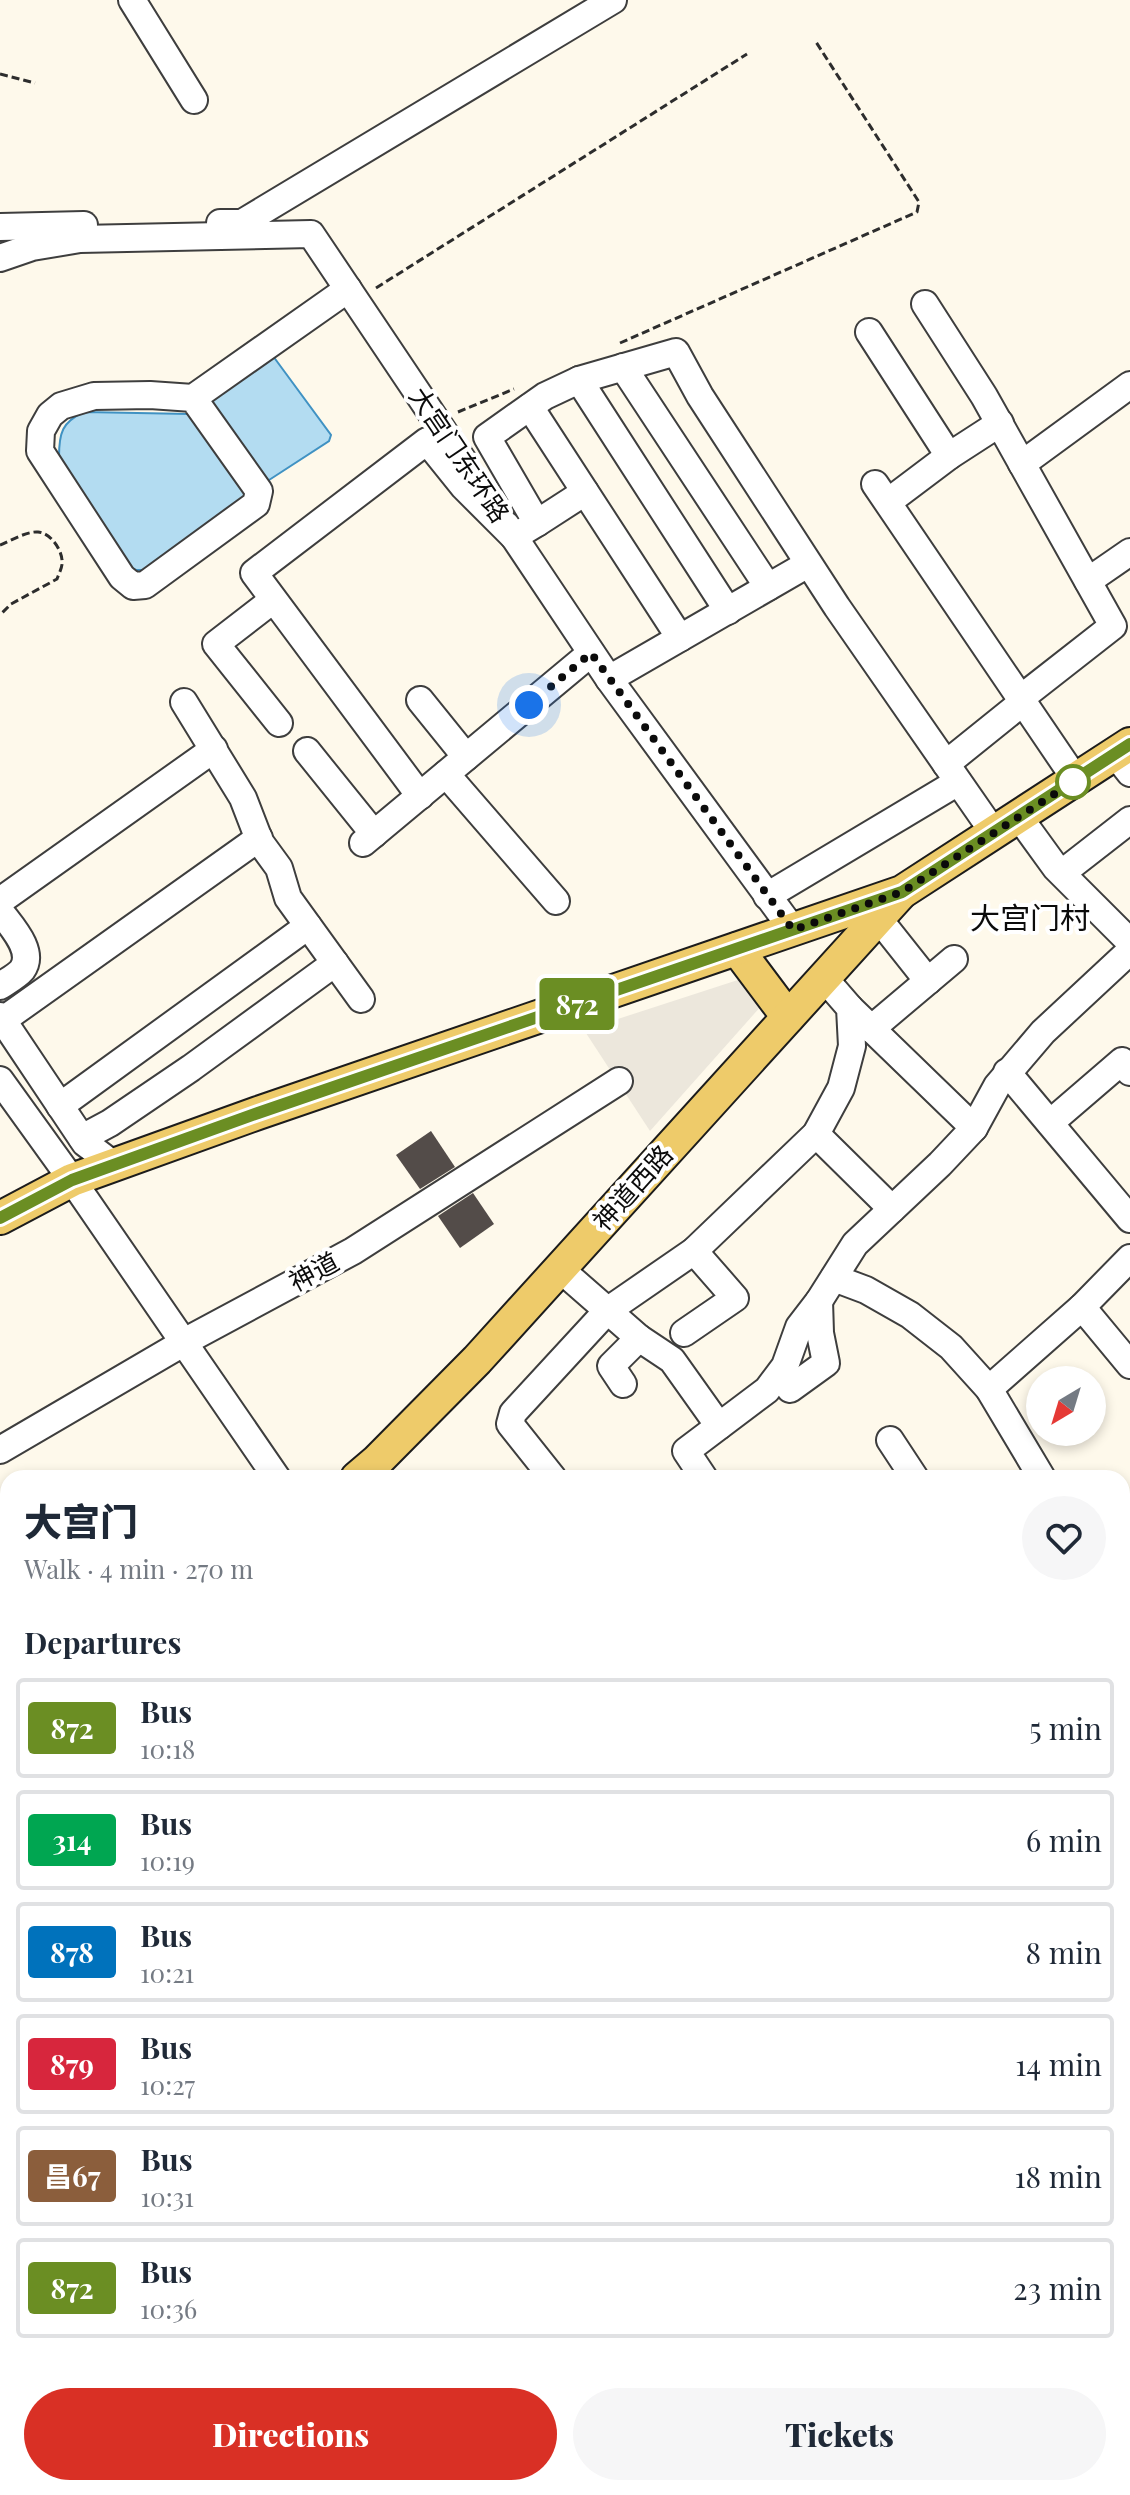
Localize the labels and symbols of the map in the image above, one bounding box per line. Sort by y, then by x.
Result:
street label: 大宫门东环路 [402,380,518,529]
your location [509,685,549,725]
unlabelled marker [1056,765,1090,799]
district label: 大宫门村 [970,897,1090,937]
line badge: 872 [531,978,623,1030]
street label: 神道西路 [584,1137,680,1237]
street label: 神道 [282,1243,344,1298]
north arrow [1026,1366,1106,1446]

